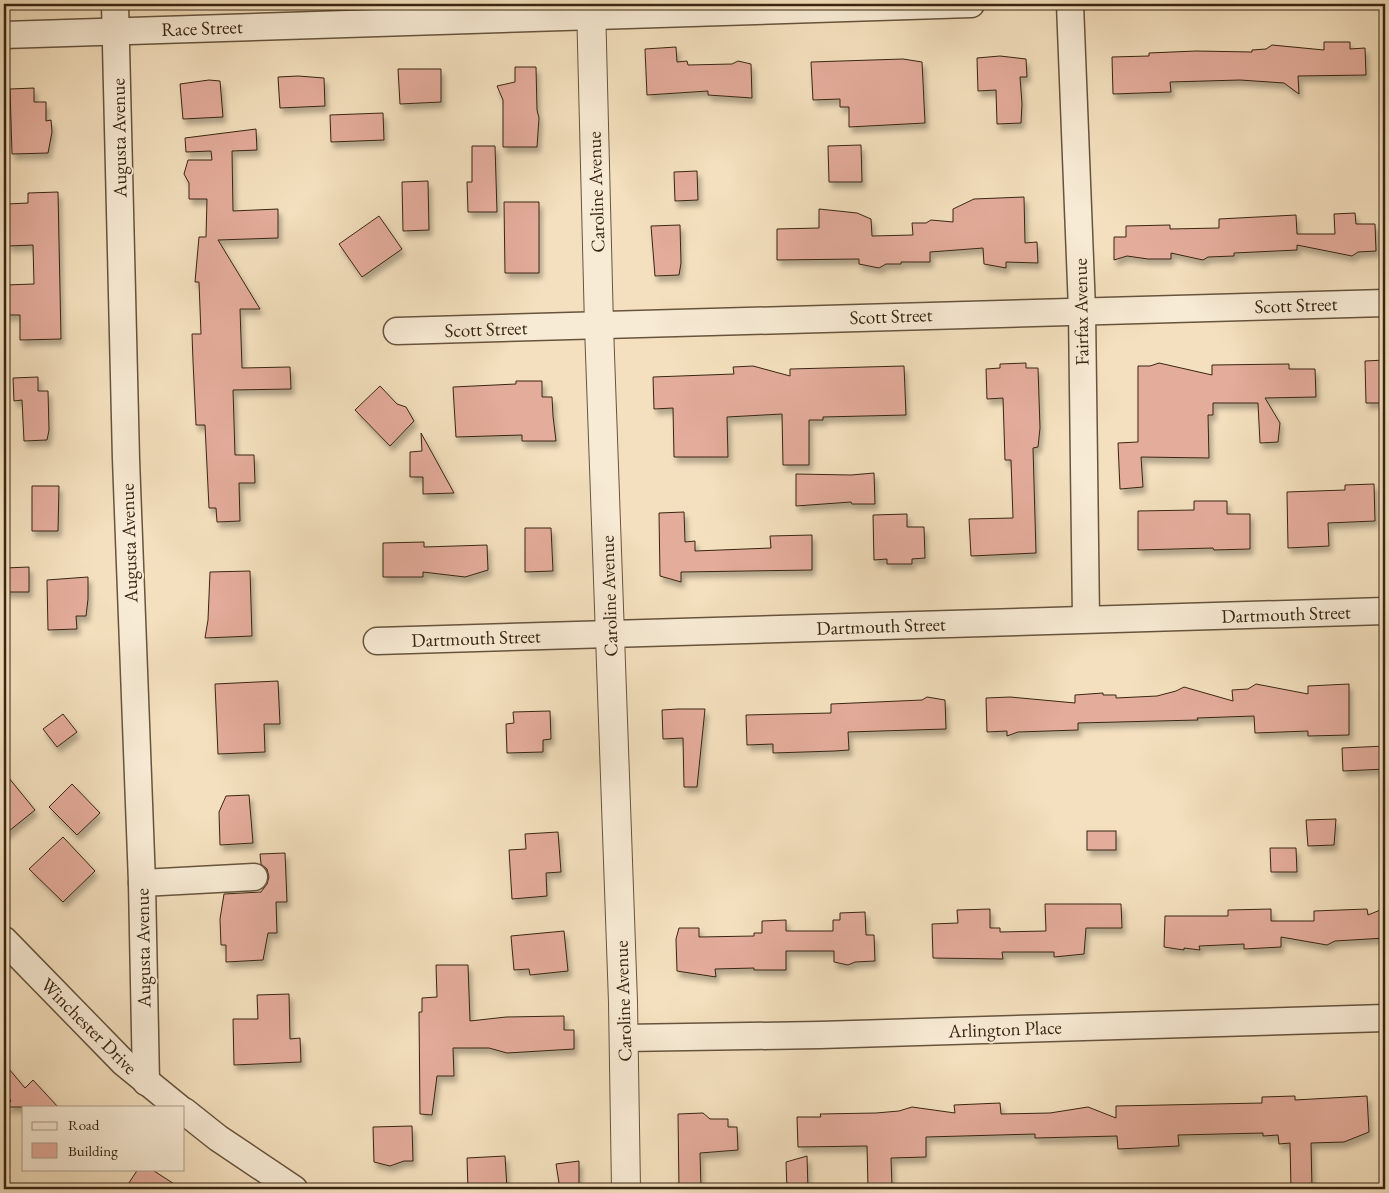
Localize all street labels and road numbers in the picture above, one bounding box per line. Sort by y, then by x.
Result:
street label: Race Street [161,14,243,42]
street label: Augusta Avenue [105,78,133,199]
street label: Caroline Avenue [581,131,611,253]
street label: Fairfax Avenue [1068,258,1094,366]
street label: Scott Street [1254,291,1338,319]
street label: Scott Street [849,302,933,330]
street label: Scott Street [444,315,528,343]
street label: Augusta Avenue [114,483,144,604]
street label: Caroline Avenue [594,535,624,657]
street label: Dartmouth Street [1221,599,1351,629]
street label: Dartmouth Street [816,611,946,641]
street label: Dartmouth Street [411,623,541,653]
street label: Augusta Avenue [129,888,157,1009]
street label: Caroline Avenue [608,940,638,1062]
street label: Winchester Drive [35,972,143,1080]
street label: Arlington Place [947,1015,1062,1044]

